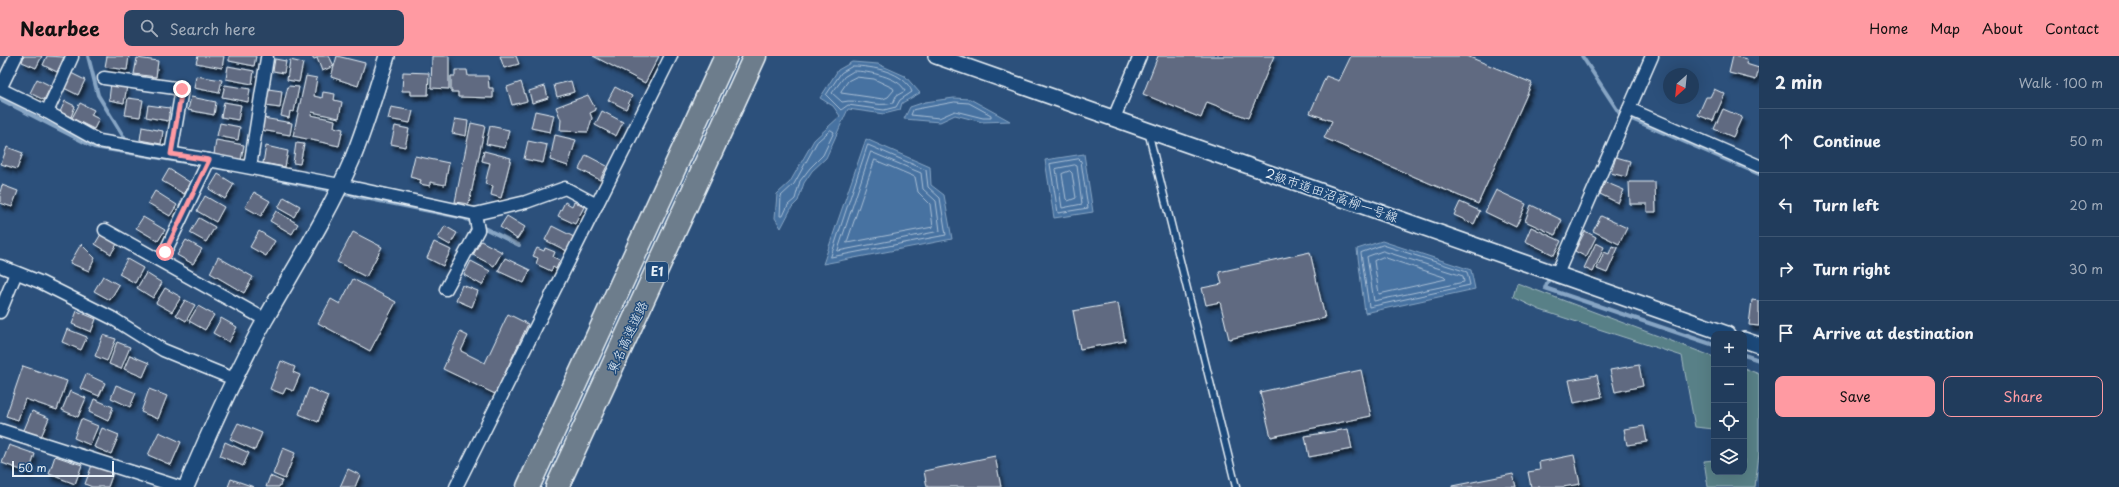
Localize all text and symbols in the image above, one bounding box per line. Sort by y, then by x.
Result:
search box [124,10,404,46]
text: Nearbee [20,14,100,42]
icon: search [138,17,160,39]
text: Search here [170,17,255,40]
text: Home [1869,18,1908,39]
text: Map [1930,18,1960,39]
text: About [1982,18,2023,39]
text: Contact [2045,18,2099,39]
north arrow [1663,68,1699,104]
text: 2 min [1775,69,1822,95]
text: Walk · 100 m [2019,73,2103,92]
route end [173,80,191,98]
text: Continue [1813,129,1881,152]
icon: ahead [1775,130,1797,152]
text: 50 m [2069,131,2103,150]
street label: 2級市道田沼高柳一号線 [1263,163,1402,226]
text: Turn left [1813,193,1879,216]
icon: left [1775,194,1797,216]
text: 20 m [2069,195,2103,214]
route start [156,243,174,261]
text: Turn right [1813,257,1890,280]
icon: right [1775,258,1797,280]
text: 30 m [2069,259,2103,278]
road number: E1 [646,262,668,282]
street label: 東名高速道路 [601,297,652,376]
text: Arrive at destination [1813,321,1974,344]
icon: arrive [1775,322,1797,344]
map controls [1711,331,1747,475]
button: + [1711,331,1747,367]
button: − [1711,367,1747,403]
button: Save [1775,376,1935,417]
button: Share [1943,376,2103,417]
button: locate [1711,403,1747,439]
button: layers [1711,439,1747,475]
scale bar [12,459,114,478]
text: 50 m [18,459,47,476]

